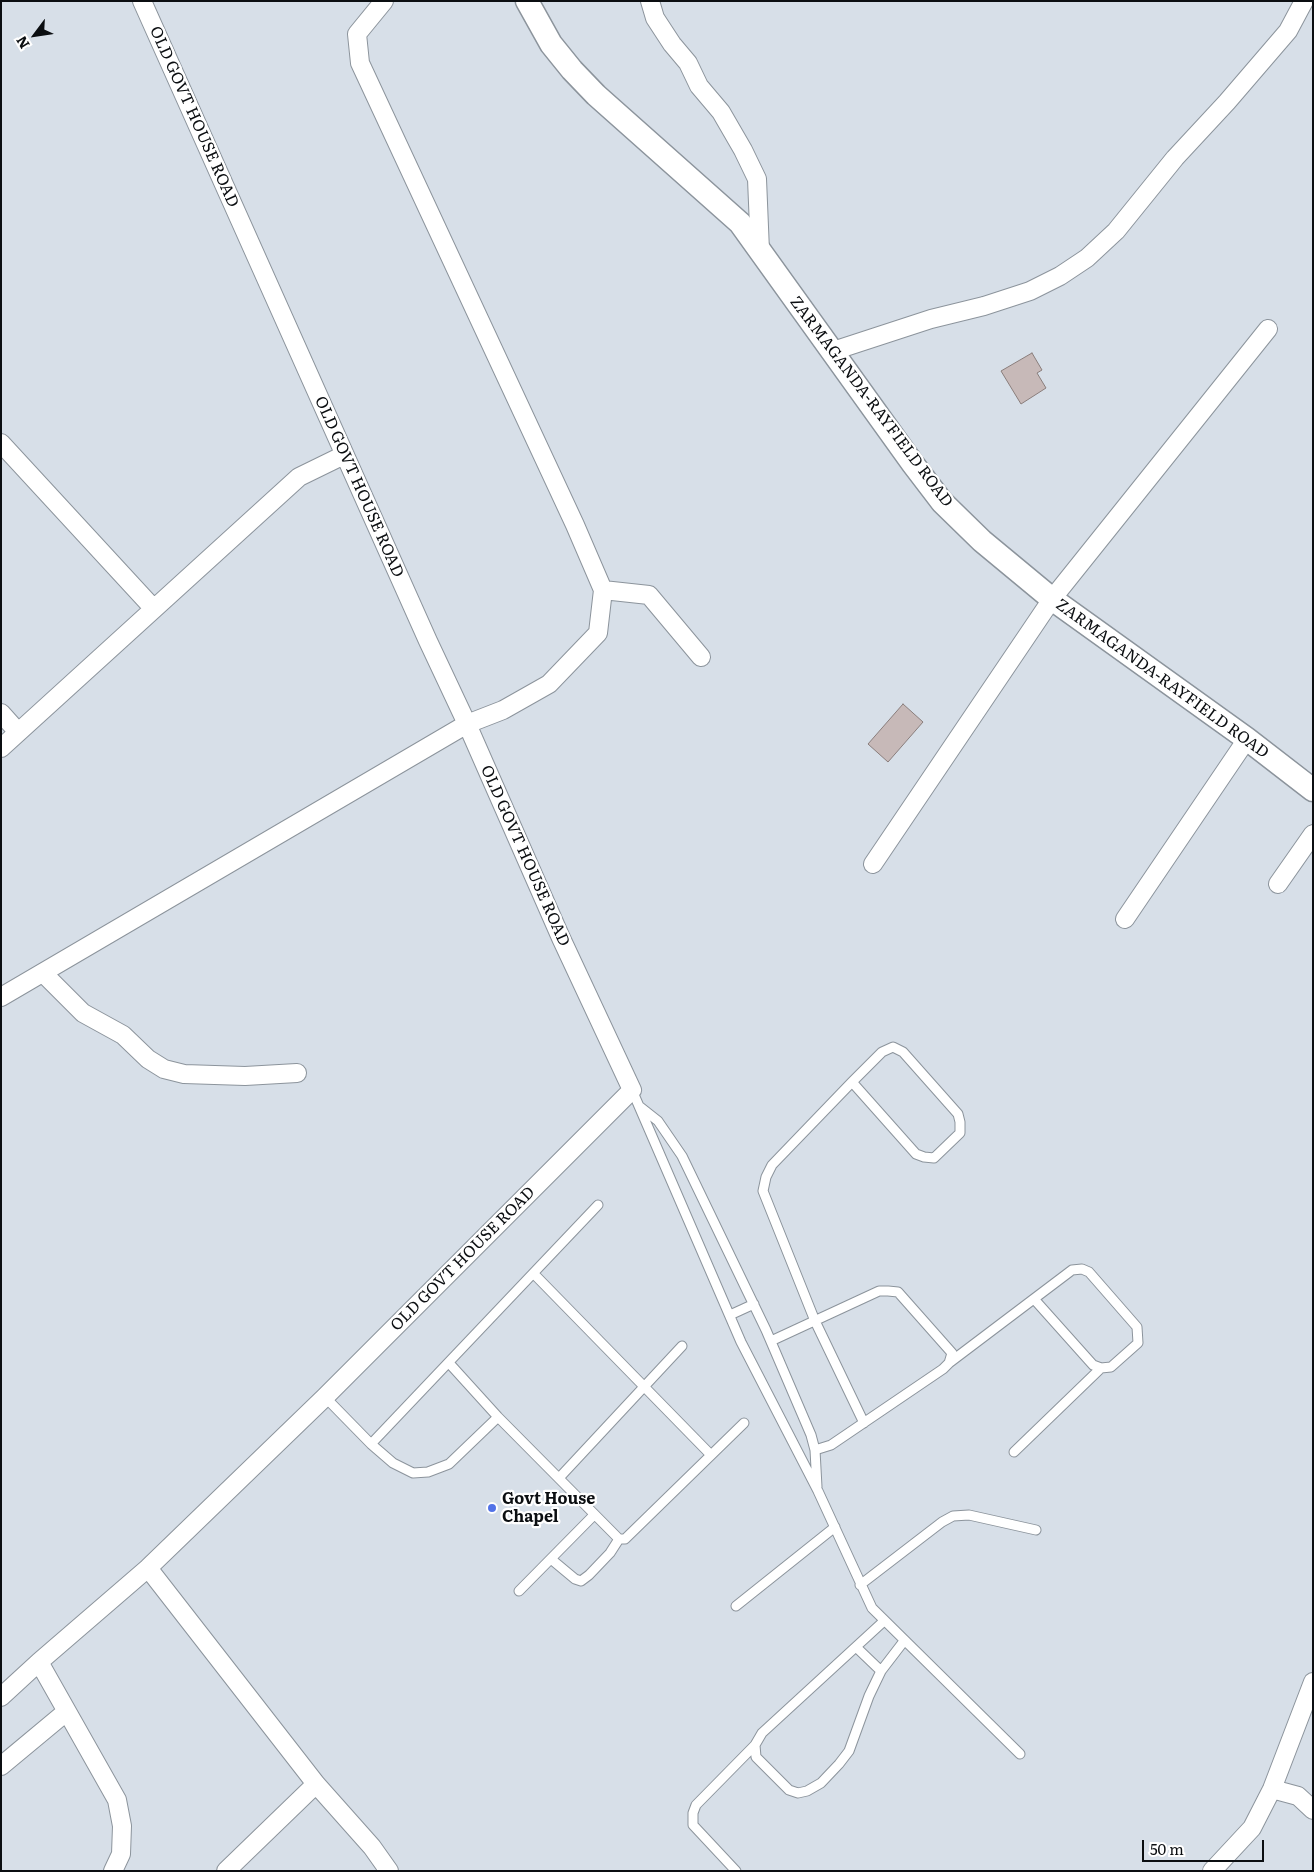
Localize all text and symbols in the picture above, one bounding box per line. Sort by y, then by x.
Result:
north arrow [10,10,60,60]
street label: OLD GOVT HOUSE ROAD [145,24,243,210]
text: N [11,33,34,53]
street label: ZARMAGANDA-RAYFIELD ROAD [786,293,956,511]
street label: OLD GOVT HOUSE ROAD [310,394,408,580]
street label: ZARMAGANDA-RAYFIELD ROAD [1052,595,1272,763]
street label: OLD GOVT HOUSE ROAD [476,763,574,949]
street label: OLD GOVT HOUSE ROAD [387,1183,539,1335]
place label: Govt House Chapel [502,1489,595,1527]
marker: Govt House Chapel [486,1502,498,1514]
scale bar [1144,1830,1266,1862]
text: 50 m [1150,1837,1184,1860]

